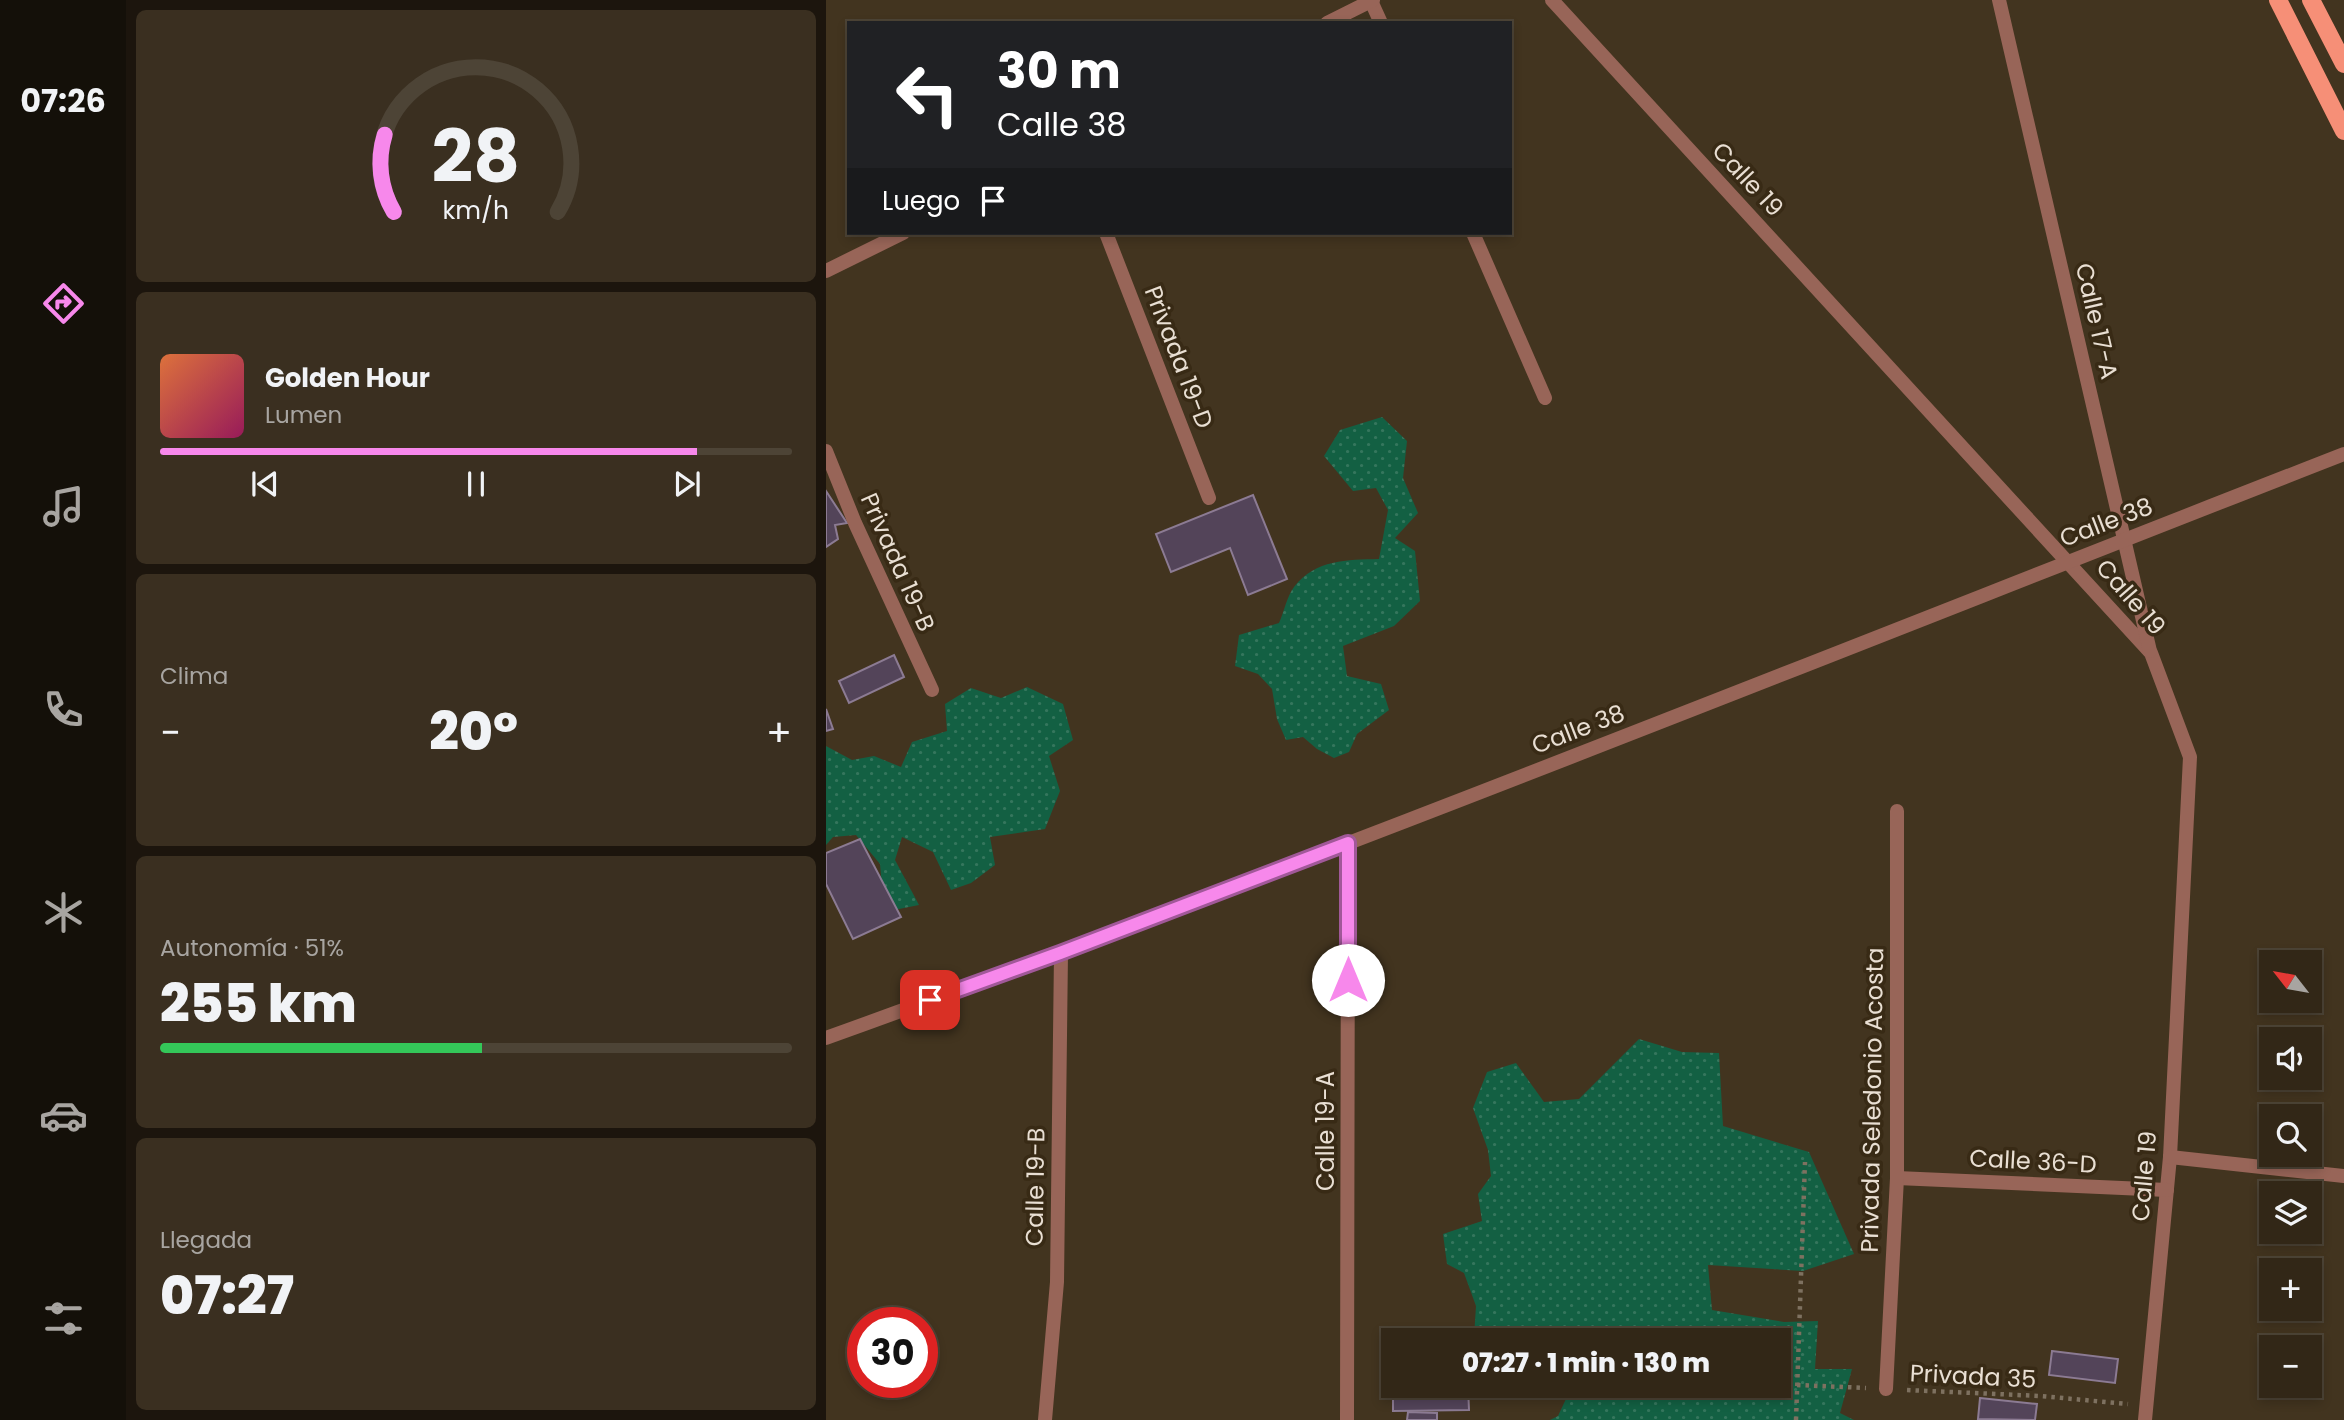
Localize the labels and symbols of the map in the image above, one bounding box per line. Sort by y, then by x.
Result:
street label: Calle 19 [1705,135,1791,223]
street label: Calle 17-A [2068,260,2126,382]
street label: Privada 19-D [1137,281,1221,433]
street label: Privada 19-B [853,488,943,636]
street label: Calle 38 [2055,489,2157,555]
street label: Calle 19 [2089,552,2173,642]
street label: Calle 38 [1527,696,1629,762]
position arrow [1311,943,1385,1017]
street label: Privada Seledonio Acosta [1853,947,1891,1253]
north arrow [2259,950,2322,1013]
pin [900,970,960,1030]
street label: Calle 19-A [1309,1071,1342,1191]
street label: Calle 19-B [1017,1127,1053,1247]
street label: Calle 19 [2124,1129,2164,1223]
street label: Calle 36-D [1969,1141,2097,1181]
speed limit sign: 30 [847,1307,938,1398]
street label: Privada 35 [1909,1356,2037,1396]

